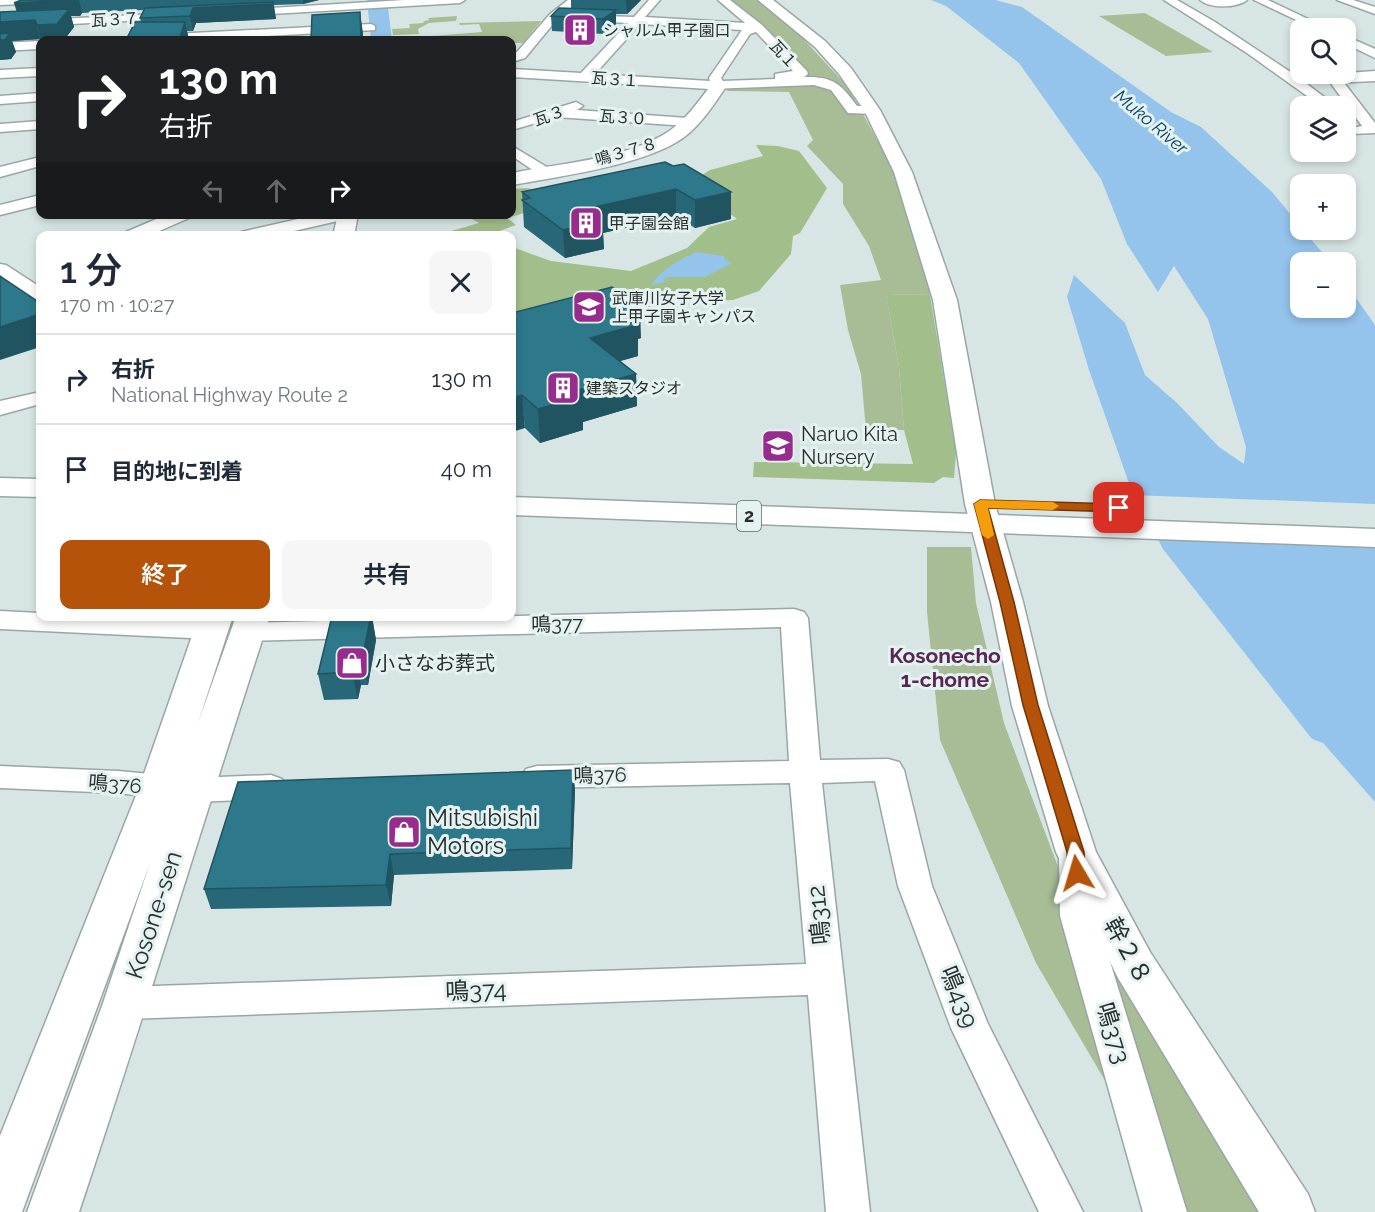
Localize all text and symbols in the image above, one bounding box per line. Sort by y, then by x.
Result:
street label: 瓦３７ [91,9,139,30]
building icon: シャルム甲子園口 [562,12,598,48]
map controls [1290,18,1356,318]
button: search [1290,18,1356,84]
place label: シャルム甲子園口 [603,21,731,40]
street label: 瓦１ [766,36,801,73]
text: 130 m [159,55,278,104]
icon: right [60,60,138,138]
street label: 瓦３１ [590,68,640,91]
water label: Muko River [1110,85,1193,159]
button: layers [1290,96,1356,162]
street label: 瓦３ [531,101,567,130]
street label: 瓦３０ [598,106,648,129]
text: 右折 [159,111,213,142]
street label: 鳴３７８ [593,134,660,169]
icon: left [197,174,230,207]
icon: ahead [260,174,293,207]
icon: right [323,174,356,207]
button: + [1290,174,1356,240]
building icon: 甲子園会館 [568,205,604,241]
place label: 甲子園会館 [609,214,689,233]
text: 1 分 [60,249,122,291]
button: close [429,251,492,314]
button: − [1290,252,1356,318]
school or university icon: 武庫川女子大学 上甲子園キャンパス [571,289,607,325]
place label: 武庫川女子大学 上甲子園キャンパス [612,289,756,326]
text: 170 m · 10:27 [60,293,174,317]
text: 右折 [111,356,155,382]
icon: right [60,363,93,396]
text: 130 m [432,366,492,392]
building icon: 建築スタジオ [545,370,581,406]
place label: 建築スタジオ [586,379,682,398]
text: National Highway Route 2 [111,383,348,407]
place label: Naruo Kita Nursery [801,422,898,469]
school or university icon: Naruo Kita Nursery [760,428,796,464]
icon: arrive [60,453,93,486]
text: 40 m [441,456,492,482]
text: 目的地に到着 [111,458,243,484]
pin [1093,482,1144,533]
icon: arrive [1102,491,1135,524]
road number: 2 [737,501,761,531]
button: 終了 [60,540,270,609]
button: 共有 [282,540,492,609]
street label: 鳴377 [531,612,583,636]
district label: Kosonecho 1-chome [889,643,1001,692]
shop icon: 小さなお葬式 [334,645,370,681]
place label: 小さなお葬式 [375,651,495,675]
street label: 鳴376 [573,763,627,787]
street label: 鳴376 [87,770,143,798]
place label: Mitsubishi Motors [427,803,538,860]
shop icon: Mitsubishi Motors [386,814,422,850]
position arrow [1045,841,1109,905]
street label: Kosone-sen [119,847,188,982]
street label: 鳴312 [801,884,836,946]
street label: 幹２８ [1098,912,1159,989]
street label: 鳴439 [934,962,985,1032]
street label: 鳴374 [445,975,507,1006]
street label: 鳴373 [1090,999,1136,1067]

